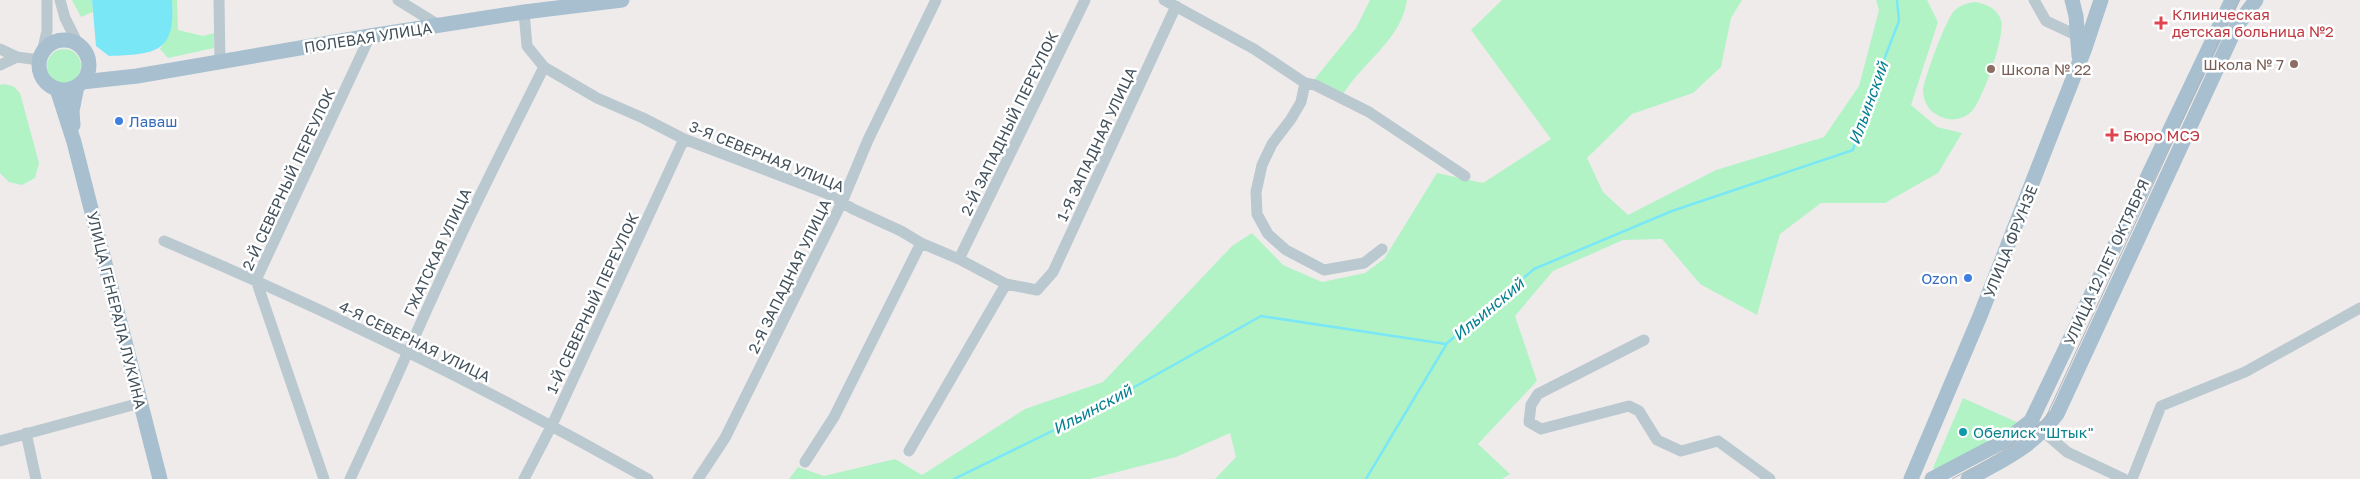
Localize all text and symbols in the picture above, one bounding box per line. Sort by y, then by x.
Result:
place label: Клиническая детская больница №2 [2172,5,2334,40]
marker: Клиническая детская больница №2 [2154,16,2168,30]
street label: ПОЛЕВАЯ УЛИЦА [303,18,433,56]
street label: 2-Й ЗАПАДНЫЙ ПЕРЕУЛОК [957,28,1062,218]
place label: Школа № 7 [2203,55,2284,73]
water label: Ильинский [1844,58,1893,147]
marker: Школа № 7 [2288,58,2300,70]
place label: Школа № 22 [2001,60,2091,78]
marker: Школа № 22 [1985,63,1997,75]
street label: 1-Я ЗАПАДНАЯ УЛИЦА [1052,64,1140,224]
street label: 2-Й СЕВЕРНЫЙ ПЕРЕУЛОК [238,85,338,273]
place label: Лаваш [129,112,177,130]
marker: Лаваш [113,115,125,127]
street label: 3-Я СЕВЕРНАЯ УЛИЦА [687,117,847,195]
place label: Бюро МСЭ [2123,126,2200,144]
marker: Бюро МСЭ [2105,128,2119,142]
street label: УЛИЦА 12 ЛЕТ ОКТЯБРЯ [2060,176,2152,348]
street label: УЛИЦА ФРУНЗЕ [1979,182,2041,300]
street label: ГЖАТСКАЯ УЛИЦА [399,185,475,319]
street label: 2-Я ЗАПАДНАЯ УЛИЦА [744,196,834,356]
street label: УЛИЦА ГЕНЕРАЛА ЛУКИНА [84,209,150,411]
street label: 1-Й СЕВЕРНЫЙ ПЕРЕУЛОК [542,209,642,396]
place label: Ozon [1921,269,1958,287]
marker: Ozon [1962,272,1974,284]
water label: Ильинский [1448,273,1529,345]
street label: 4-Я СЕВЕРНАЯ УЛИЦА [336,297,494,385]
water label: Ильинский [1049,379,1136,438]
place label: Обелиск "Штык" [1973,423,2094,441]
marker: Обелиск "Штык" [1957,426,1969,438]

